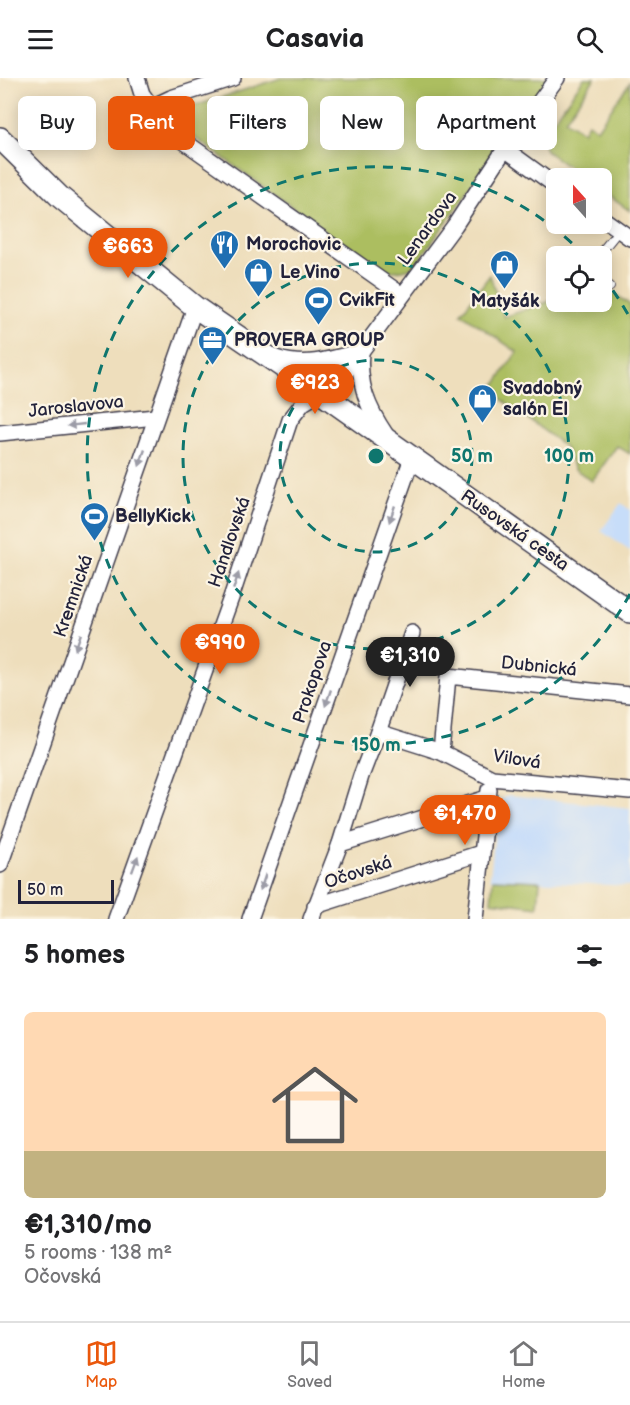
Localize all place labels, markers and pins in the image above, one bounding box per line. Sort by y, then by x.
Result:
pin: €663 [92,228,164,279]
restaurant icon: Morochovic [209,228,241,270]
place label: Morochovic [246,234,341,255]
shop icon: Matyšák [489,248,521,290]
shop icon: Le Vino [243,256,275,298]
place label: Le Vino [280,262,340,283]
sports icon: CvikFit [302,284,334,326]
place label: CvikFit [339,290,395,311]
place label: Matyšák [471,291,540,312]
office icon: PROVERA GROUP [197,324,229,366]
place label: PROVERA GROUP [234,330,385,351]
pin: €923 [279,364,351,415]
place label: Svadobný salón El [503,378,583,420]
shop icon: Svadobný salón El [466,382,498,424]
centre of rings [366,446,386,466]
sports icon: BellyKick [78,500,110,542]
place label: BellyKick [115,506,191,527]
pin: €990 [184,624,256,675]
pin: €1,310 [361,637,459,688]
pin: €1,470 [416,795,514,846]

